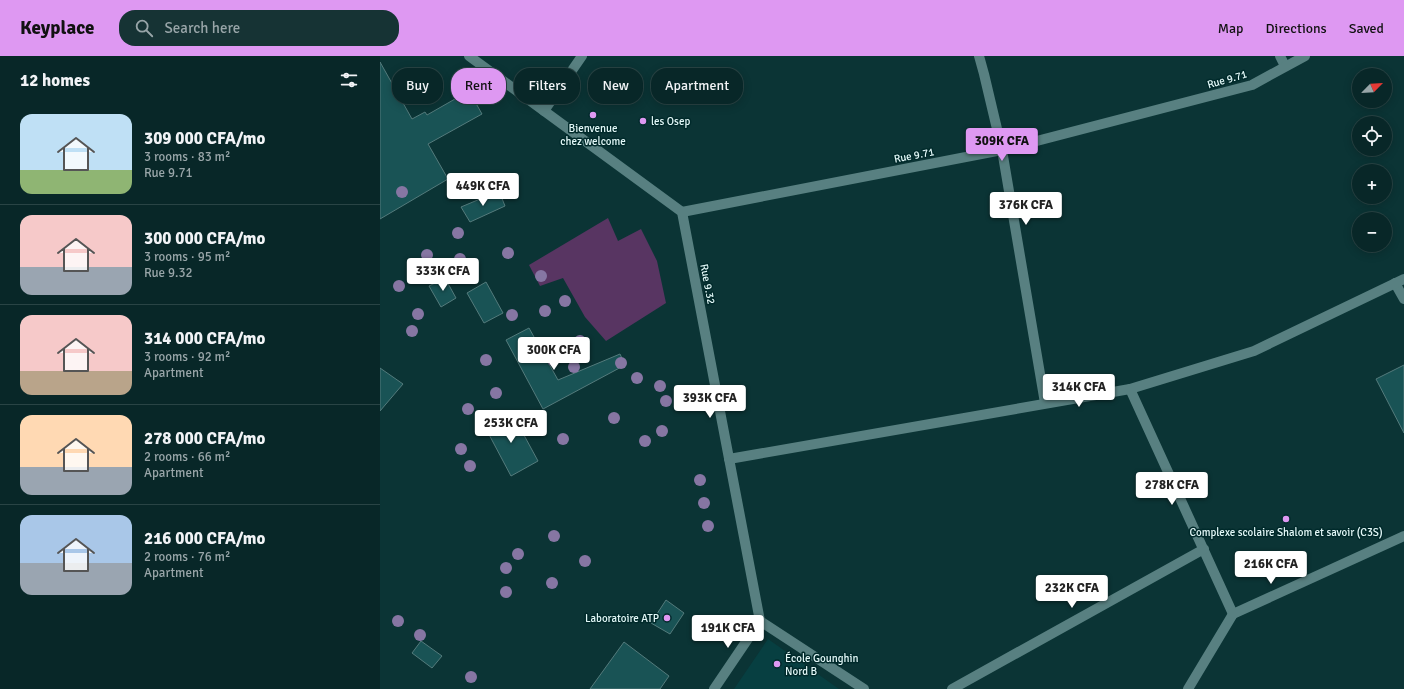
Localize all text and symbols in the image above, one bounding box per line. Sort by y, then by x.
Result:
search box [119,10,399,46]
text: Keyplace [20,16,95,40]
icon: search [133,17,155,39]
text: Search here [165,19,240,37]
text: Map [1218,20,1244,37]
text: Directions [1266,20,1327,37]
text: Saved [1349,20,1384,37]
chip: Buy [392,68,443,104]
chip: Rent [451,68,506,104]
chip: Filters [514,68,580,104]
chip: New [588,68,643,104]
chip: Apartment [651,68,743,104]
street label: Rue 9.71 [1206,68,1249,91]
north arrow [1352,68,1392,108]
map controls [1352,68,1392,252]
icon: filters [338,69,360,91]
text: 12 homes [20,70,90,91]
marker: Bienvenue chez welcome [588,110,598,120]
place label: les Osep [651,115,690,128]
marker: les Osep [638,116,648,126]
button: locate [1352,116,1392,156]
place label: Bienvenue chez welcome [560,122,626,148]
text: 309 000 CFA/mo [144,128,265,149]
pin: 309K CFA [961,128,1043,162]
icon: home [52,130,100,178]
text: 309K CFA [975,133,1029,149]
street label: Rue 9.71 [893,145,936,166]
text: 3 rooms · 83 m² [144,149,230,165]
button: + [1352,164,1392,204]
text: Rue 9.71 [144,165,192,181]
pin: 449K CFA [442,173,524,207]
text: 449K CFA [456,178,510,194]
pin: 376K CFA [985,192,1067,226]
text: 376K CFA [999,197,1053,213]
button: − [1352,212,1392,252]
text: 300 000 CFA/mo [144,228,265,249]
icon: home [52,231,100,279]
text: 3 rooms · 95 m² [144,249,230,265]
pin: 333K CFA [402,258,484,292]
text: 333K CFA [416,263,470,279]
street label: Rue 9.32 [697,263,718,306]
text: Rue 9.32 [144,265,192,281]
text: 314 000 CFA/mo [144,328,265,349]
icon: home [52,331,100,379]
pin: 300K CFA [513,337,595,371]
text: 300K CFA [527,342,581,358]
text: 3 rooms · 92 m² [144,349,230,365]
text: Apartment [144,365,204,381]
pin: 314K CFA [1038,374,1120,408]
text: 314K CFA [1052,379,1106,395]
pin: 393K CFA [669,385,751,419]
text: 393K CFA [683,390,737,406]
pin: 253K CFA [470,410,552,444]
text: 253K CFA [484,415,538,431]
text: 278 000 CFA/mo [144,428,265,449]
icon: home [52,431,100,479]
text: 2 rooms · 66 m² [144,449,230,465]
text: Apartment [144,465,204,481]
pin: 278K CFA [1131,472,1213,506]
text: 278K CFA [1145,477,1199,493]
marker: Complexe scolaire Shalom et savoir (C3S) [1281,514,1291,524]
place label: Complexe scolaire Shalom et savoir (C3S) [1189,526,1383,539]
text: 216 000 CFA/mo [144,528,265,549]
icon: home [52,531,100,579]
text: 2 rooms · 76 m² [144,549,230,565]
pin: 216K CFA [1230,551,1312,585]
text: 216K CFA [1244,556,1298,572]
text: Apartment [144,565,204,581]
pin: 232K CFA [1031,575,1113,609]
text: 232K CFA [1045,580,1099,596]
place label: Laboratoire ATP [585,612,659,625]
marker: Laboratoire ATP [662,613,672,623]
pin: 191K CFA [687,615,769,649]
text: 191K CFA [701,620,755,636]
place label: École Gounghin Nord B [785,651,859,678]
marker: École Gounghin Nord B [772,659,782,669]

